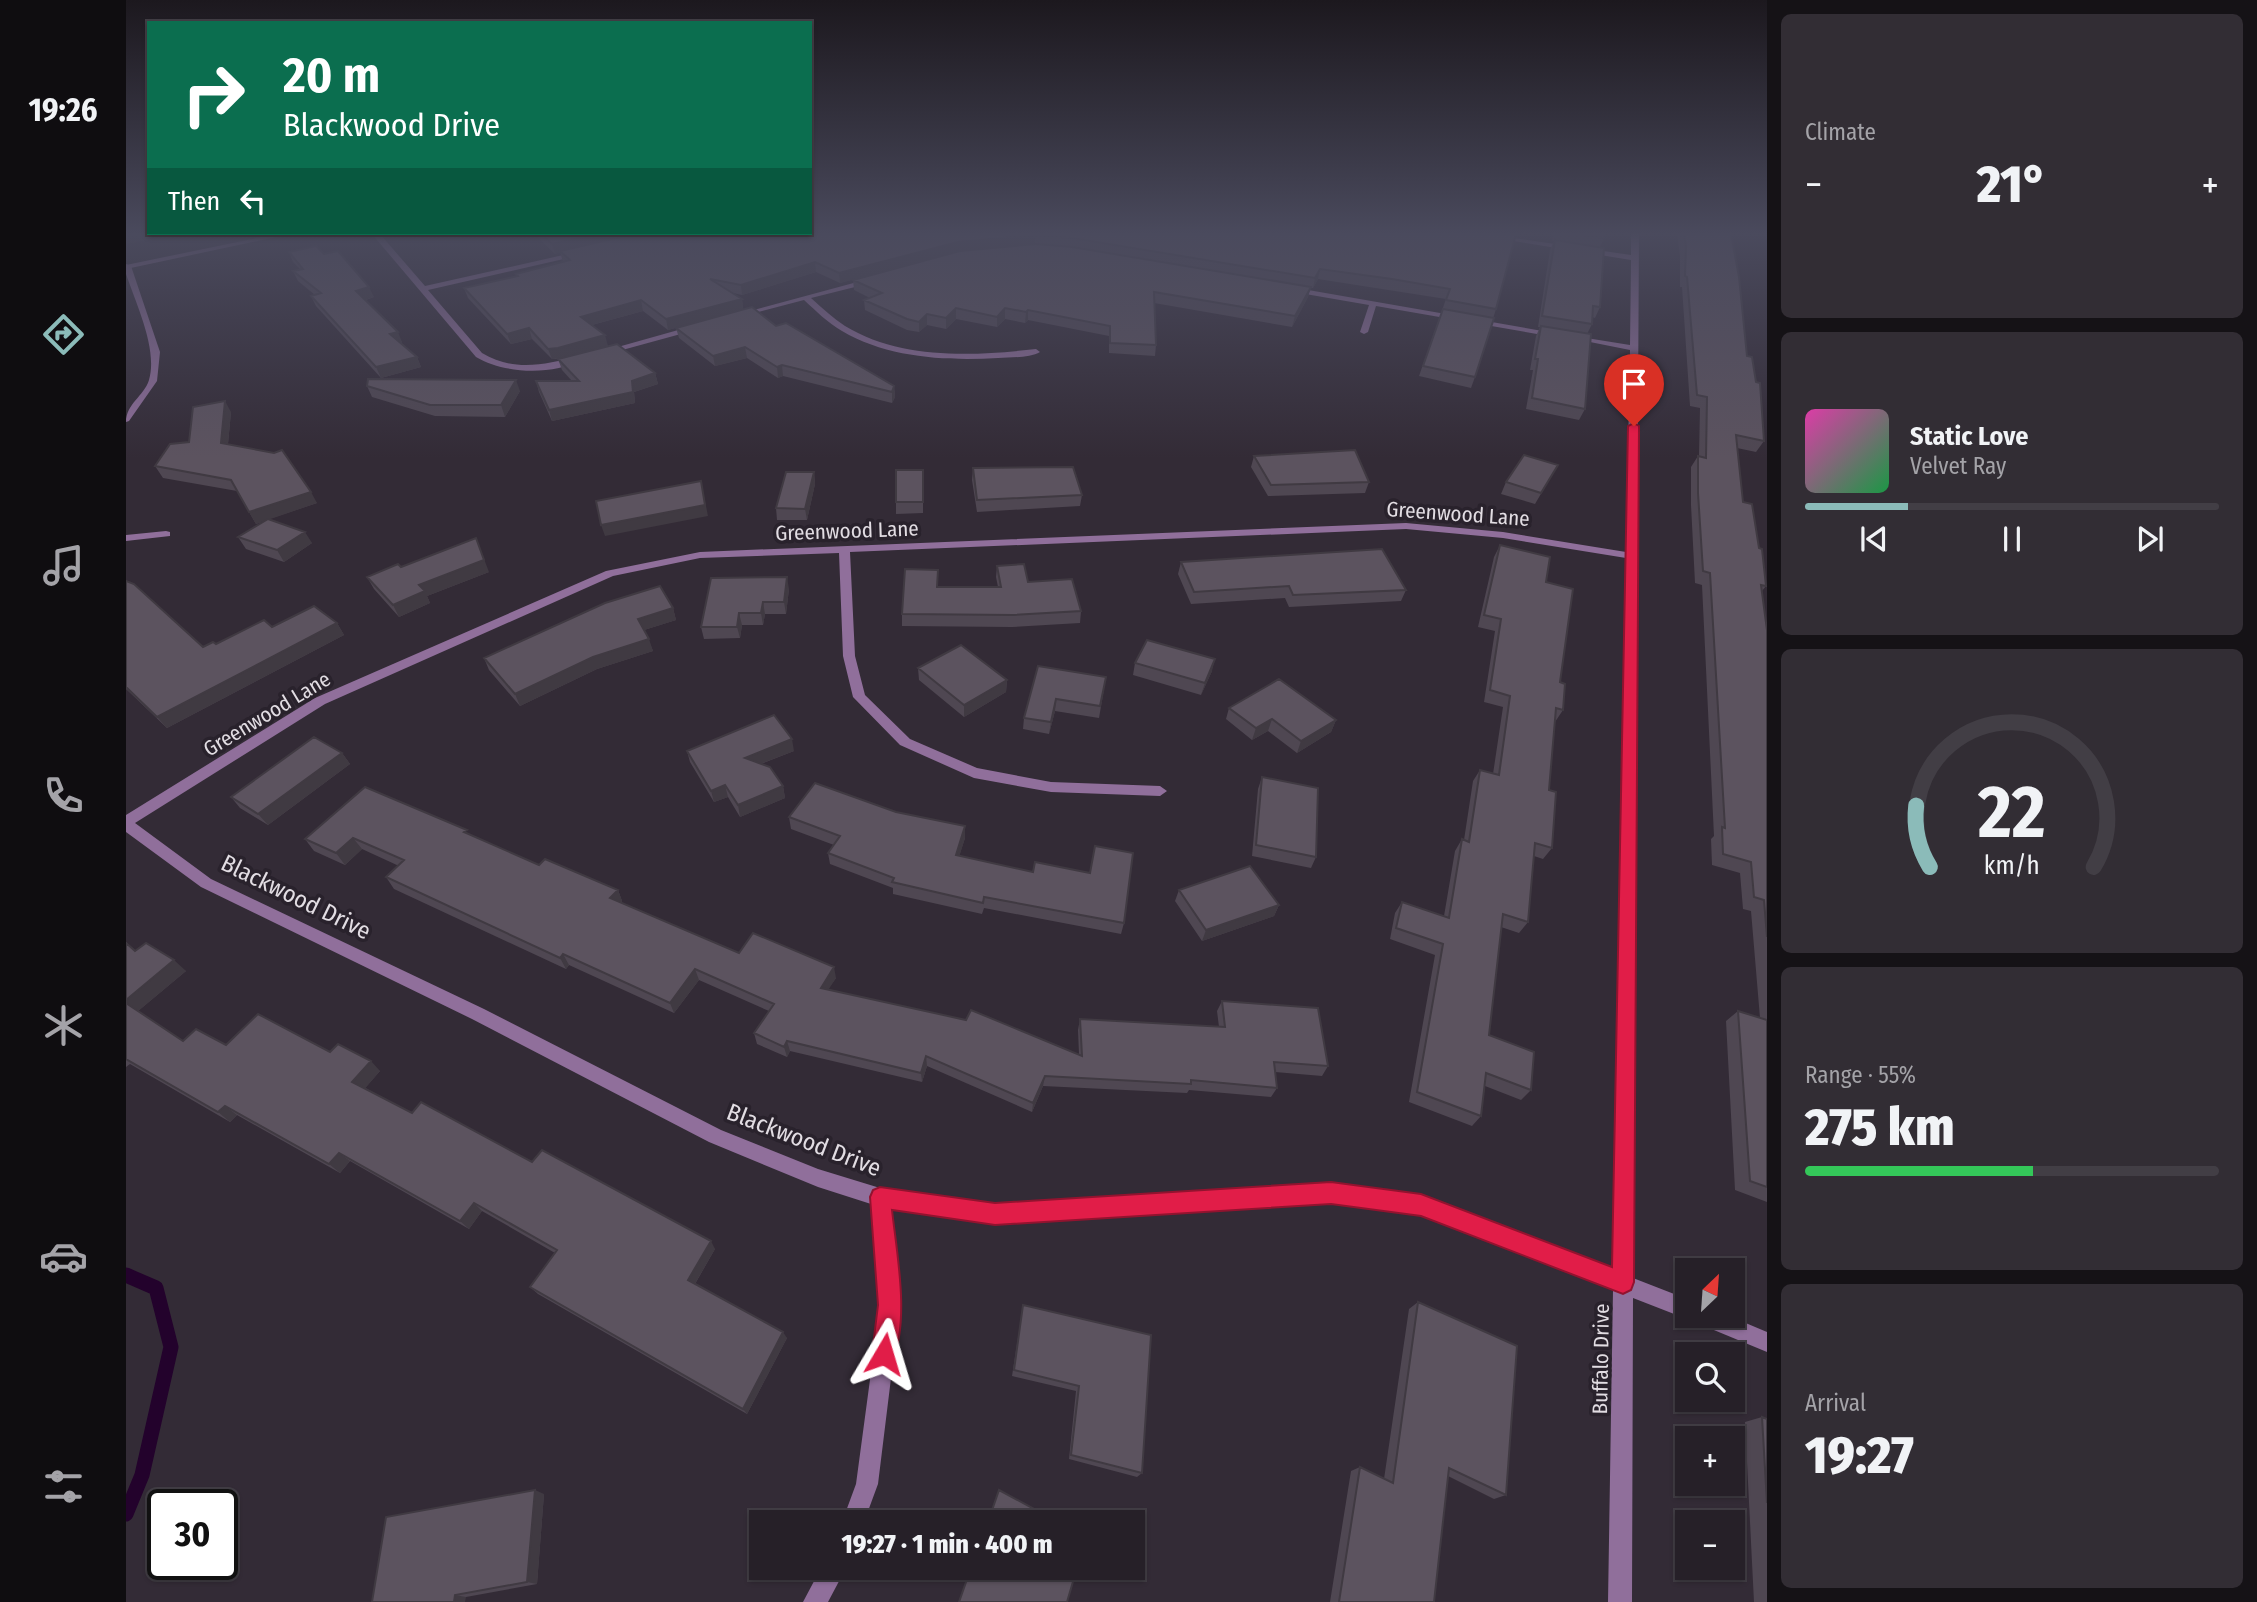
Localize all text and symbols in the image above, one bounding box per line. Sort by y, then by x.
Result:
text: 20 m [283,46,380,105]
icon: right [168,49,259,140]
text: 19:26 [29,91,97,129]
text: Blackwood Drive [283,106,500,144]
text: Climate [1805,118,1876,146]
text: 21° [1977,153,2047,216]
text: − [1805,162,1822,208]
text: + [2202,162,2219,208]
icon: left [234,182,272,220]
text: Then [168,186,220,217]
icon: directions [39,310,88,359]
pin [1604,354,1664,426]
icon: arrive [1615,365,1653,403]
text: Static Love [1910,421,2028,452]
text: Velvet Ray [1910,452,2006,480]
street label: Greenwood Lane [1386,496,1530,532]
street label: Greenwood Lane [775,516,919,546]
icon: previous [1855,520,1893,558]
icon: pause [1993,520,2031,558]
icon: next [2131,520,2169,558]
icon: music [39,541,88,590]
street label: Greenwood Lane [199,666,335,762]
text: 22 [1977,769,2046,856]
icon: phone [39,771,88,820]
street label: Blackwood Drive [217,849,375,945]
text: km/h [1984,851,2040,881]
icon: climate [39,1001,88,1050]
text: Range · 55% [1805,1061,1916,1089]
text: 275 km [1805,1096,1954,1159]
street label: Blackwood Drive [723,1098,885,1182]
icon: car [39,1232,88,1281]
north arrow [1675,1258,1745,1328]
map controls [1675,1258,1745,1580]
street label: Buffalo Drive [1587,1303,1615,1415]
position arrow [847,1317,921,1391]
button: search [1675,1342,1745,1412]
text: Arrival [1805,1389,1866,1417]
text: 19:27 [1805,1424,1914,1487]
button: + [1675,1426,1745,1496]
icon: filters [39,1462,88,1511]
speed limit sign: 30 [147,1489,238,1580]
button: − [1675,1510,1745,1580]
text: 19:27 · 1 min · 400 m [841,1529,1053,1560]

